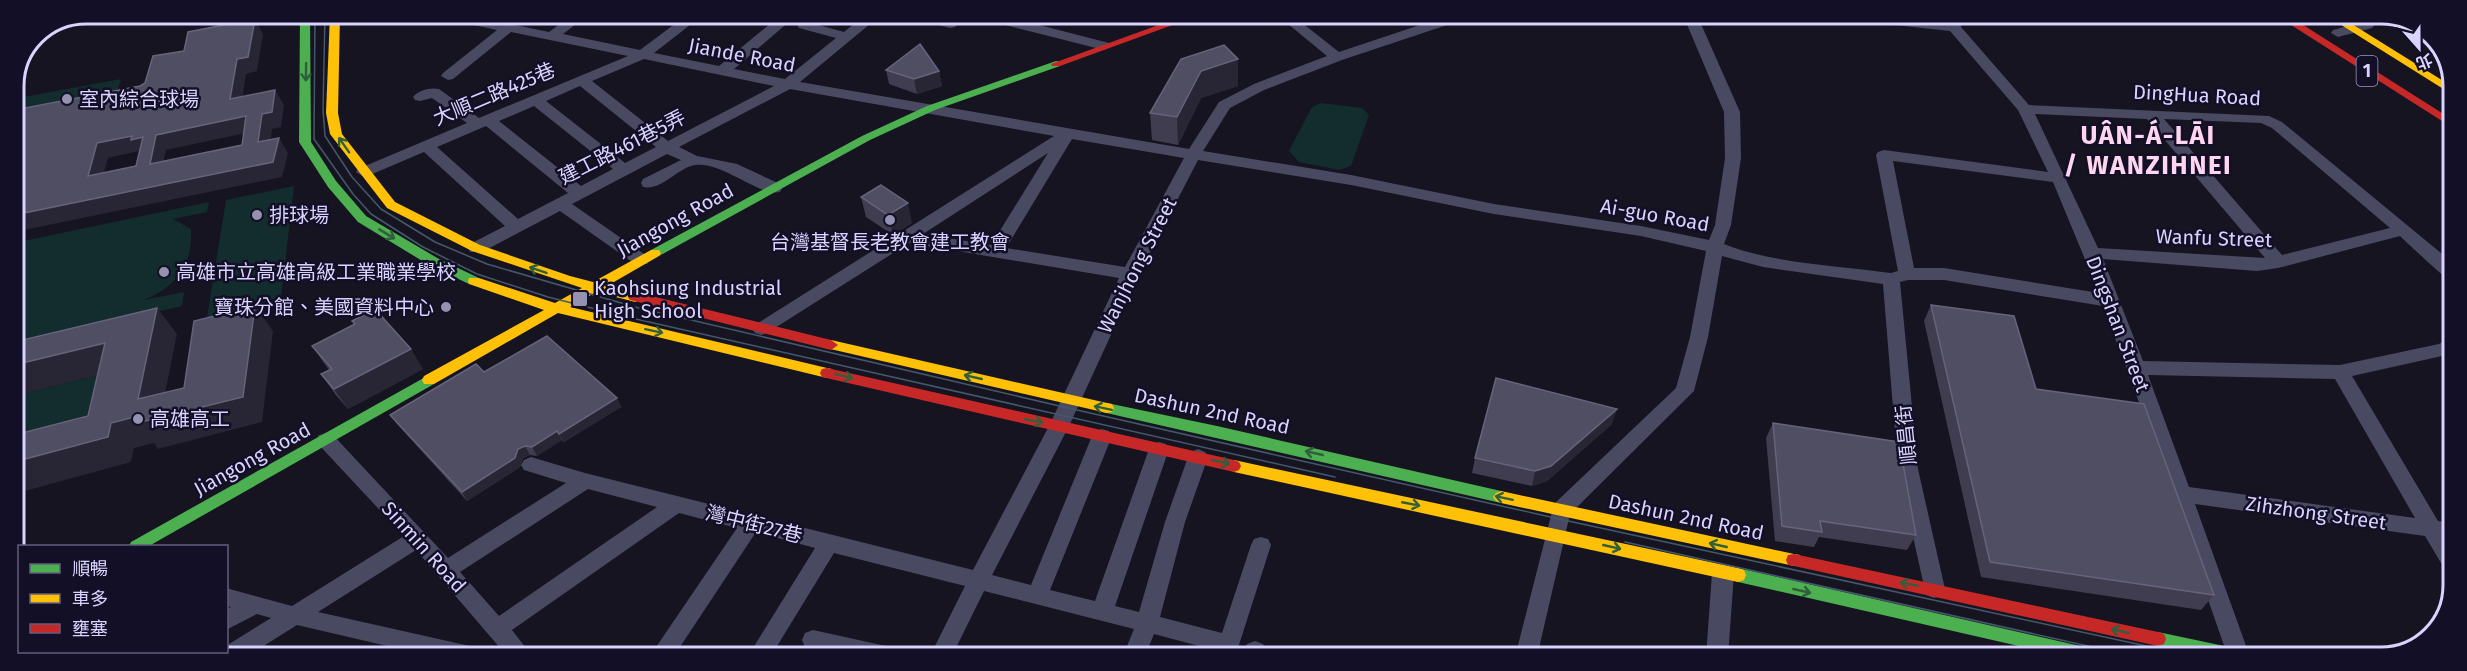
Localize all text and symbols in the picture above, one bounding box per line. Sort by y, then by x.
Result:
north arrow [2389,18,2449,78]
street label: Jiande Road [686,33,798,77]
text: 北 [2413,50,2435,73]
road number: 1 [2356,56,2378,86]
street label: 大順二路425巷 [429,58,559,130]
one-way arrow [300,62,312,82]
street label: DingHua Road [2132,80,2262,110]
place label: 室內綜合球場 [79,87,199,111]
marker: 室內綜合球場 [60,92,74,106]
street label: 建工路461巷5弄 [555,105,689,189]
district label: UÂN-Á-LĀI / WANZIHNEI [2064,119,2232,181]
one-way arrow [338,137,351,153]
street label: Jiangong Road [612,178,738,262]
street label: Wanjhong Street [1092,192,1182,337]
street label: Ai-guo Road [1599,194,1711,236]
place label: 排球場 [269,203,329,227]
marker: 排球場 [250,208,264,222]
marker: 台灣基督長老教會建工教會 [883,213,897,227]
street label: Wanfu Street [2155,224,2273,252]
one-way arrow [378,228,395,240]
place label: 台灣基督長老教會建工教會 [770,230,1010,254]
street label: Dingshan Street [2081,253,2155,396]
place label: 高雄市立高雄高級工業職業學校 [176,260,456,284]
one-way arrow [529,263,548,274]
marker: 高雄市立高雄高級工業職業學校 [157,265,171,279]
place label: Kaohsiung Industrial High School [594,276,782,323]
marker: Kaohsiung Industrial High School [571,290,589,308]
place label: 寶珠分館、美國資料中心 [214,295,434,319]
marker: 寶珠分館、美國資料中心 [439,300,453,314]
one-way arrow [644,326,663,338]
one-way arrow [834,370,853,382]
one-way arrow [964,371,983,382]
street label: Dashun 2nd Road [1132,383,1292,439]
one-way arrow [1094,402,1113,413]
street label: 順昌街 [1891,404,1921,466]
place label: 高雄高工 [150,407,230,431]
marker: 高雄高工 [131,412,145,426]
one-way arrow [1023,416,1043,427]
street label: Jiangong Road [189,417,315,501]
one-way arrow [1305,447,1325,458]
one-way arrow [1211,456,1230,468]
street label: Dashun 2nd Road [1606,489,1766,545]
one-way arrow [1495,491,1514,503]
street label: Zihzhong Street [2244,491,2389,535]
street label: Sinmin Road [377,497,471,597]
one-way arrow [1401,499,1420,510]
street label: 灣中街27巷 [703,500,805,548]
one-way arrow [1709,538,1728,550]
one-way arrow [1603,542,1622,554]
legend [18,545,228,653]
text: 順暢 [72,558,108,580]
one-way arrow [1900,577,1919,589]
one-way arrow [1792,586,1812,597]
text: 車多 [72,588,108,610]
text: 壅塞 [72,618,108,640]
one-way arrow [2111,625,2130,636]

